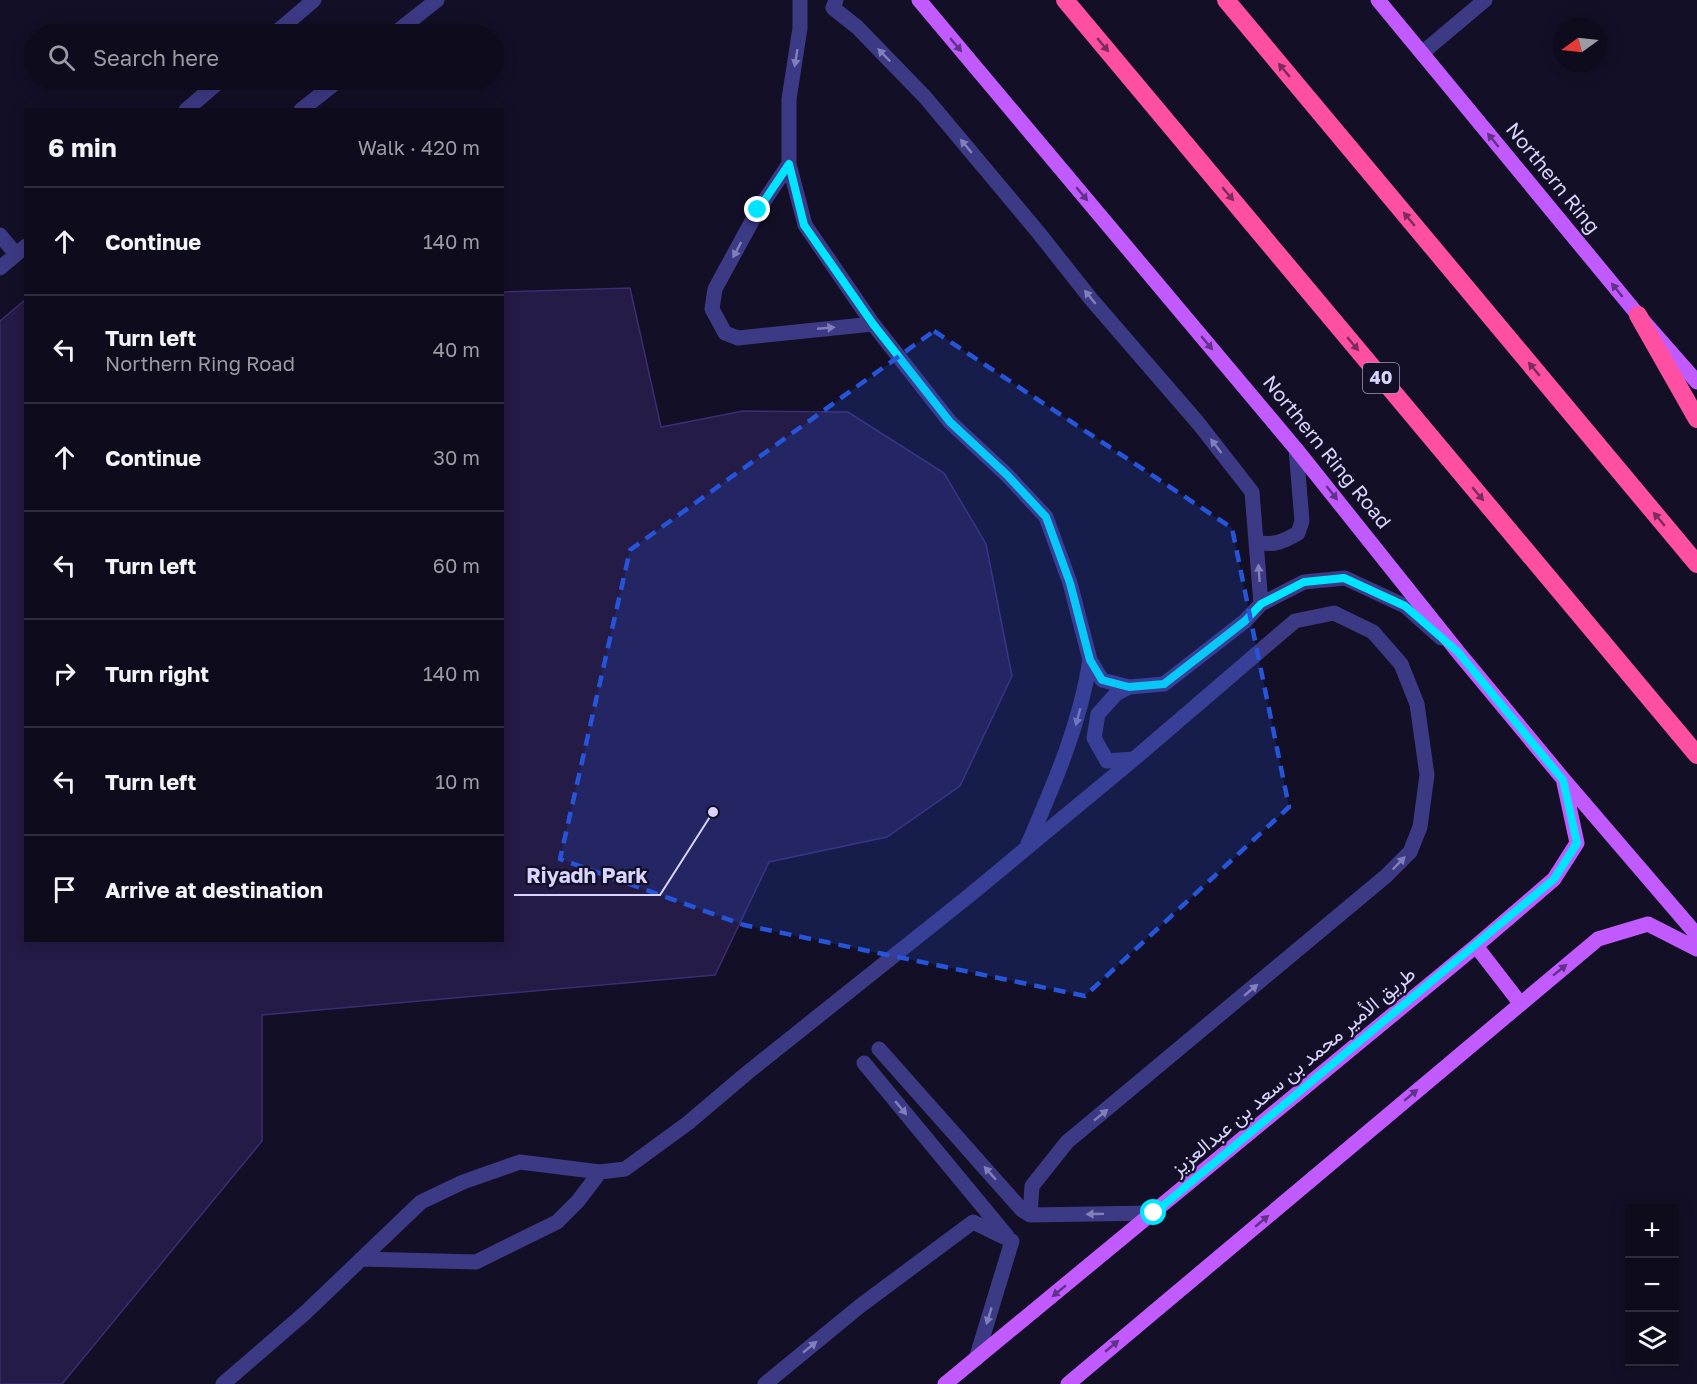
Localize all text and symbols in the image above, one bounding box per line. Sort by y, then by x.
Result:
north arrow [1553,18,1607,72]
search box [24,24,504,90]
one-way arrow [949,37,962,52]
one-way arrow [1096,37,1109,53]
icon: search [45,41,78,74]
text: Search here [93,44,219,71]
one-way arrow [877,48,891,63]
one-way arrow [791,49,800,68]
one-way arrow [1278,63,1291,78]
street label: Northern Ring [1502,117,1606,238]
text: 6 min [48,132,117,163]
one-way arrow [1488,132,1500,147]
text: Walk · 420 m [358,135,480,159]
one-way arrow [960,138,973,154]
one-way arrow [1075,186,1088,201]
one-way arrow [1221,186,1234,201]
route end [744,196,770,222]
one-way arrow [1403,212,1416,227]
icon: ahead [48,225,81,258]
text: Continue [105,228,201,255]
text: 140 m [423,229,480,253]
one-way arrow [732,242,742,259]
one-way arrow [1611,282,1624,298]
one-way arrow [1083,289,1096,305]
one-way arrow [817,323,836,333]
text: Turn left [105,324,196,351]
icon: left [48,333,81,366]
one-way arrow [1201,335,1214,351]
one-way arrow [1346,336,1359,351]
text: 40 m [433,337,480,361]
text: Northern Ring Road [105,351,295,375]
one-way arrow [1528,361,1541,377]
road number: 40 [1363,363,1399,393]
street label: Northern Ring Road [1259,370,1397,533]
one-way arrow [1211,438,1223,453]
icon: ahead [48,441,81,474]
text: Continue [105,444,201,471]
text: 30 m [433,445,480,469]
one-way arrow [1325,485,1338,501]
one-way arrow [1471,486,1484,501]
one-way arrow [1653,511,1666,527]
icon: left [48,549,81,582]
text: Turn left [105,552,196,579]
text: 60 m [433,553,480,577]
one-way arrow [1254,563,1263,582]
icon: right [48,657,81,690]
text: Turn right [105,660,209,687]
text: 140 m [423,661,480,685]
one-way arrow [1073,708,1082,726]
icon: left [48,765,81,798]
text: Turn left [105,768,196,795]
text: 10 m [435,769,480,793]
callout: Riyadh Park [514,856,660,895]
one-way arrow [1391,856,1405,870]
text: Riyadh Park [526,862,648,888]
icon: arrive [48,873,81,906]
text: Arrive at destination [105,876,323,903]
street label: طريق الأمير محمد بن سعد بن عبدالعزيز [1164,961,1421,1182]
one-way arrow [1552,964,1567,977]
one-way arrow [1243,984,1258,997]
one-way arrow [1403,1089,1418,1102]
one-way arrow [895,1100,908,1116]
one-way arrow [1093,1108,1109,1121]
one-way arrow [984,1166,997,1181]
route start [1140,1199,1166,1225]
map controls [1625,1204,1679,1366]
button: + [1625,1204,1679,1258]
one-way arrow [1086,1209,1105,1219]
one-way arrow [1254,1215,1269,1227]
button: − [1625,1258,1679,1312]
one-way arrow [1051,1284,1067,1297]
one-way arrow [984,1307,993,1325]
button: layers [1625,1312,1679,1366]
one-way arrow [802,1340,818,1353]
one-way arrow [1104,1340,1120,1353]

